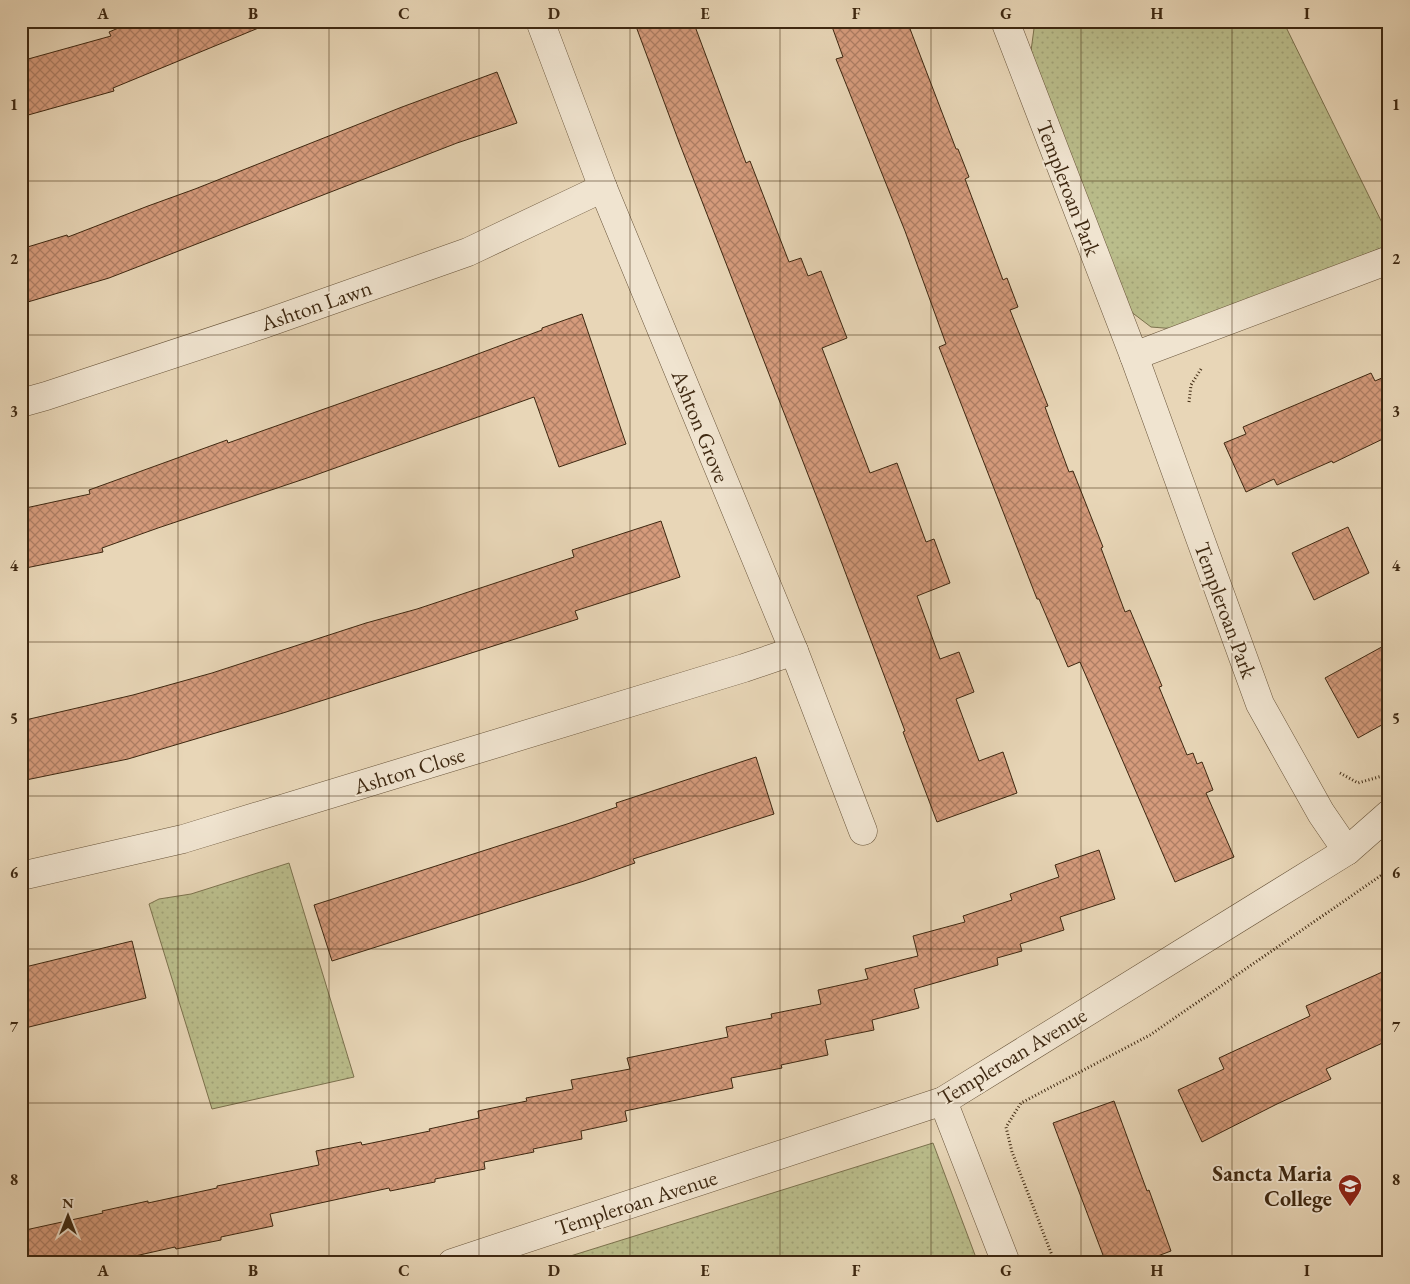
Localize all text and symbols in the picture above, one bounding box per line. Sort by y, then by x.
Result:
text: A [96,3,109,24]
text: B [248,3,258,24]
text: C [398,3,410,24]
text: D [548,3,560,24]
text: E [700,3,710,24]
text: F [852,3,861,24]
text: G [1000,3,1012,24]
text: H [1151,3,1164,24]
text: I [1304,3,1310,24]
text: 1 [10,94,18,115]
text: 1 [1392,94,1400,115]
street label: Templeroan Park [1029,116,1108,261]
text: 2 [10,248,19,269]
text: 2 [1392,248,1401,269]
street label: Ashton Lawn [256,273,376,338]
street label: Ashton Grove [664,365,736,487]
text: 3 [10,401,18,422]
text: 3 [1392,401,1400,422]
street label: Templeroan Park [1187,538,1264,683]
text: 4 [10,555,19,576]
text: 4 [1392,555,1401,576]
text: 5 [10,708,18,729]
text: 5 [1392,708,1400,729]
street label: Ashton Close [349,740,469,801]
text: 6 [10,862,19,883]
text: 6 [1392,862,1401,883]
street label: Templeroan Avenue [932,1000,1092,1112]
text: 7 [10,1016,19,1037]
text: 7 [1392,1016,1401,1037]
place label: Sancta Maria College [1212,1159,1332,1213]
street label: Templeroan Avenue [551,1162,721,1242]
text: 8 [10,1169,18,1190]
text: 8 [1392,1169,1400,1190]
school or university icon: Sancta Maria College [1337,1173,1363,1207]
north arrow [42,1192,92,1242]
text: N [62,1194,74,1212]
text: A [96,1260,109,1281]
text: B [248,1260,258,1281]
text: C [398,1260,410,1281]
text: D [548,1260,560,1281]
text: E [700,1260,710,1281]
text: F [852,1260,861,1281]
text: G [1000,1260,1012,1281]
text: H [1151,1260,1164,1281]
text: I [1304,1260,1310,1281]

